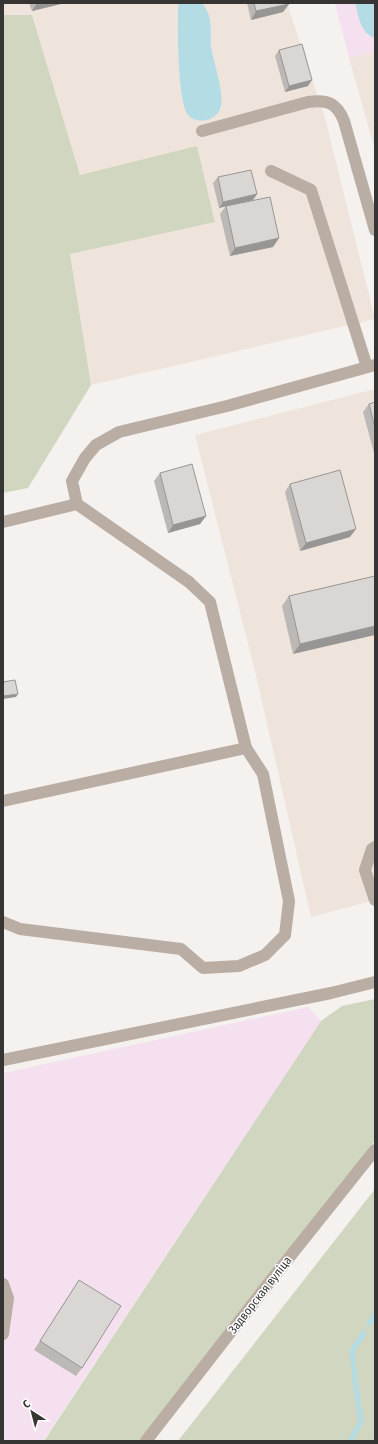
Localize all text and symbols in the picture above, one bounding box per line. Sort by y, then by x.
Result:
street label: Задворская вуліца [226,1254,295,1336]
north arrow [12,1392,52,1432]
text: С [20,1397,33,1411]

